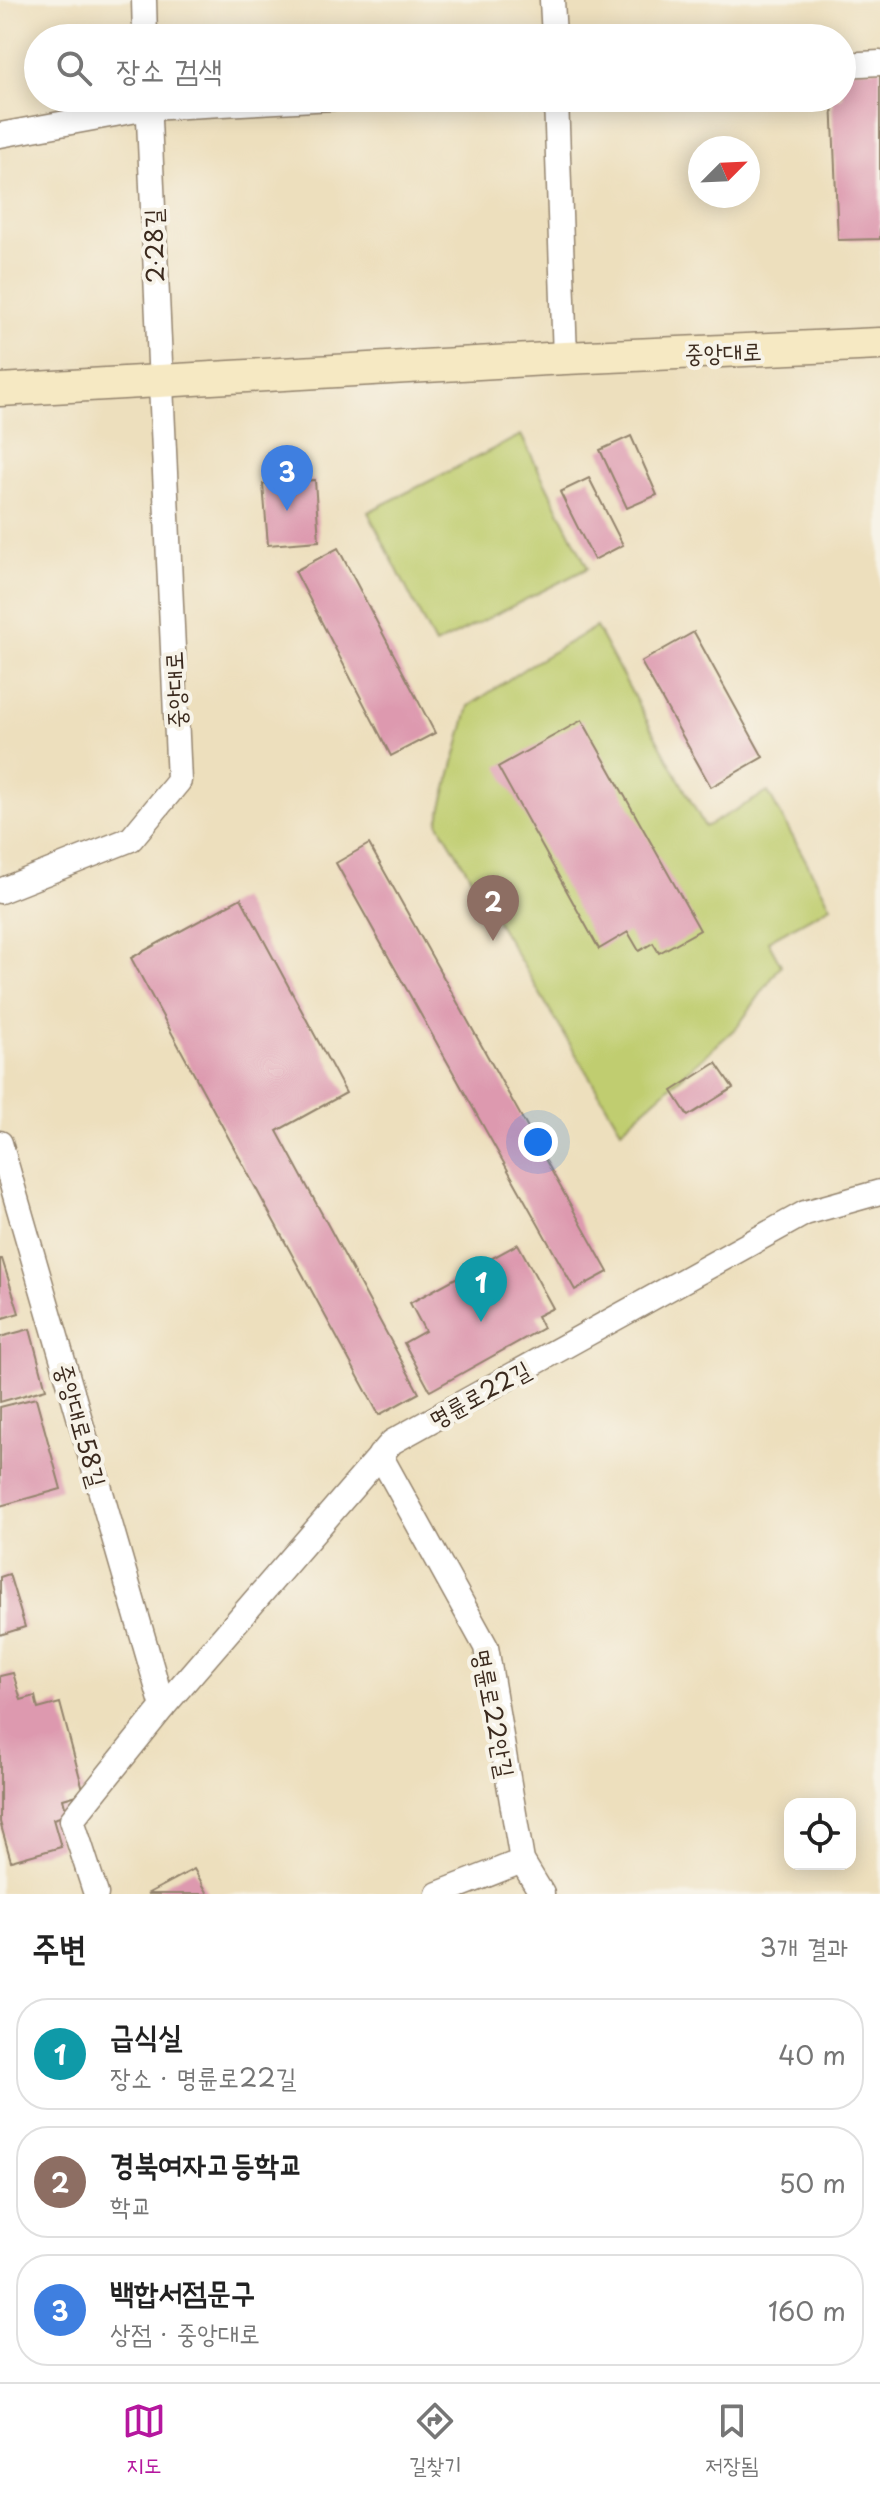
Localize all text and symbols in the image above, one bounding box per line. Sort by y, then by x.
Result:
search box [24,24,856,112]
icon: search [52,46,96,90]
text: 장소 검색 [116,46,222,91]
north arrow [688,136,760,208]
street label: 2·28길 [134,208,172,284]
street label: 중앙대로 [684,332,762,370]
pin: 3 [261,445,313,511]
street label: 중앙대로 [154,650,194,730]
pin: 2 [467,875,519,941]
your location [518,1122,558,1162]
pin: 1 [455,1256,507,1322]
street label: 명륜로22길 [422,1350,536,1436]
street label: 중앙대로58길 [47,1359,117,1491]
street label: 명륜로22안길 [465,1646,525,1780]
map controls [784,1798,856,1870]
button: locate [784,1798,856,1870]
text: 주변 [32,1920,87,1972]
text: 3개 결과 [760,1927,848,1966]
text: 급식실 [110,2012,182,2057]
text: 1 [54,2035,66,2074]
text: 40 m [778,2035,846,2074]
text: 장소 · 명륜로22길 [110,2057,296,2096]
text: 경북여자고등학교 [110,2140,303,2185]
text: 2 [51,2163,69,2202]
text: 50 m [779,2163,846,2202]
text: 학교 [110,2185,152,2224]
text: 백합서점문구 [110,2268,255,2313]
text: 3 [51,2291,69,2330]
text: 160 m [768,2291,846,2330]
text: 상점 · 중앙대로 [110,2313,260,2352]
tab: 지도 [122,2399,166,2480]
tab: 길찾기 [409,2399,462,2480]
tab: 저장됨 [705,2399,758,2480]

